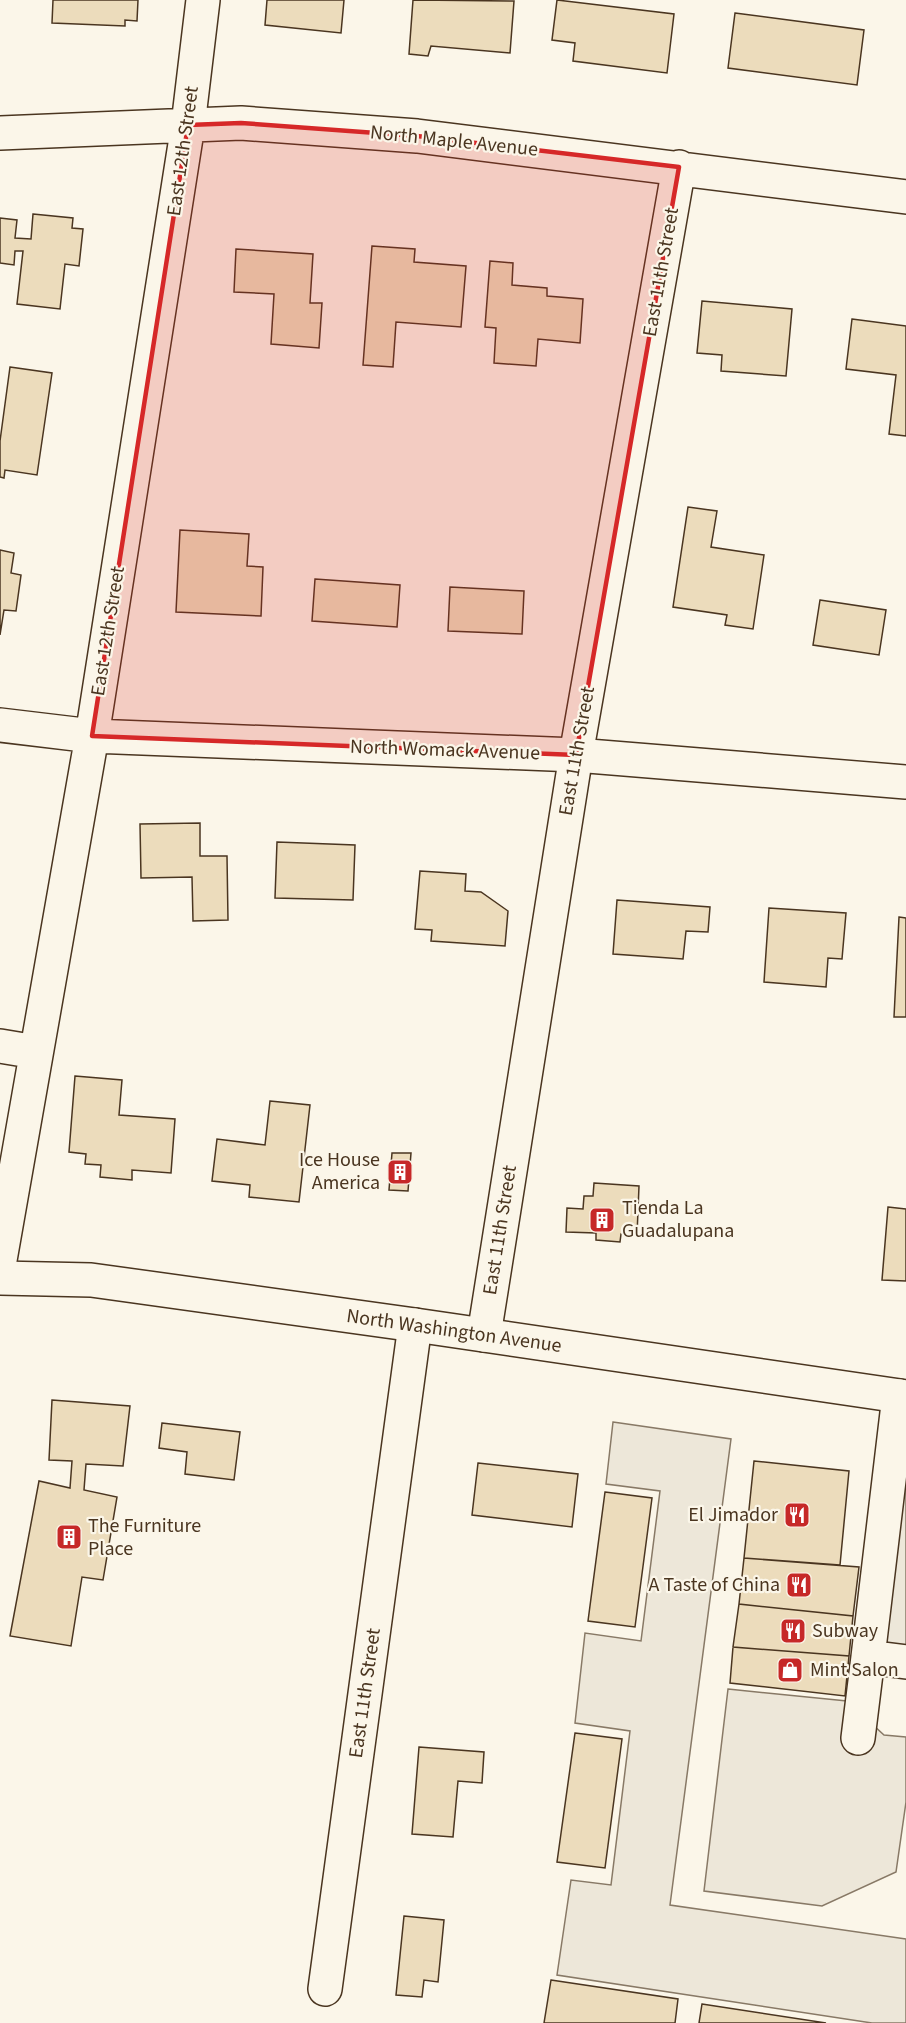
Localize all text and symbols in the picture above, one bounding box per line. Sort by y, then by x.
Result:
street label: East 12th Street [160,84,206,218]
street label: North Maple Avenue [369,118,539,164]
street label: East 11th Street [636,205,686,339]
street label: East 12th Street [84,564,132,698]
street label: East 11th Street [552,684,602,818]
street label: North Womack Avenue [349,733,541,767]
place label: Ice House America [299,1146,380,1197]
building icon: Ice House America [385,1157,415,1187]
street label: East 11th Street [476,1163,524,1297]
place label: Tienda La Guadalupana [622,1194,734,1245]
building icon: Tienda La Guadalupana [587,1205,617,1235]
street label: North Washington Avenue [345,1302,563,1360]
restaurant icon: El Jimador [782,1500,812,1530]
place label: El Jimador [688,1501,778,1529]
place label: The Furniture Place [88,1512,201,1563]
building icon: The Furniture Place [54,1522,84,1552]
restaurant icon: A Taste of China [784,1570,814,1600]
place label: A Taste of China [649,1571,780,1599]
restaurant icon: Subway [778,1616,808,1646]
place label: Subway [812,1617,879,1645]
street label: East 11th Street [342,1626,388,1760]
shop icon: Mint Salon [775,1655,805,1685]
place label: Mint Salon [810,1656,899,1684]

